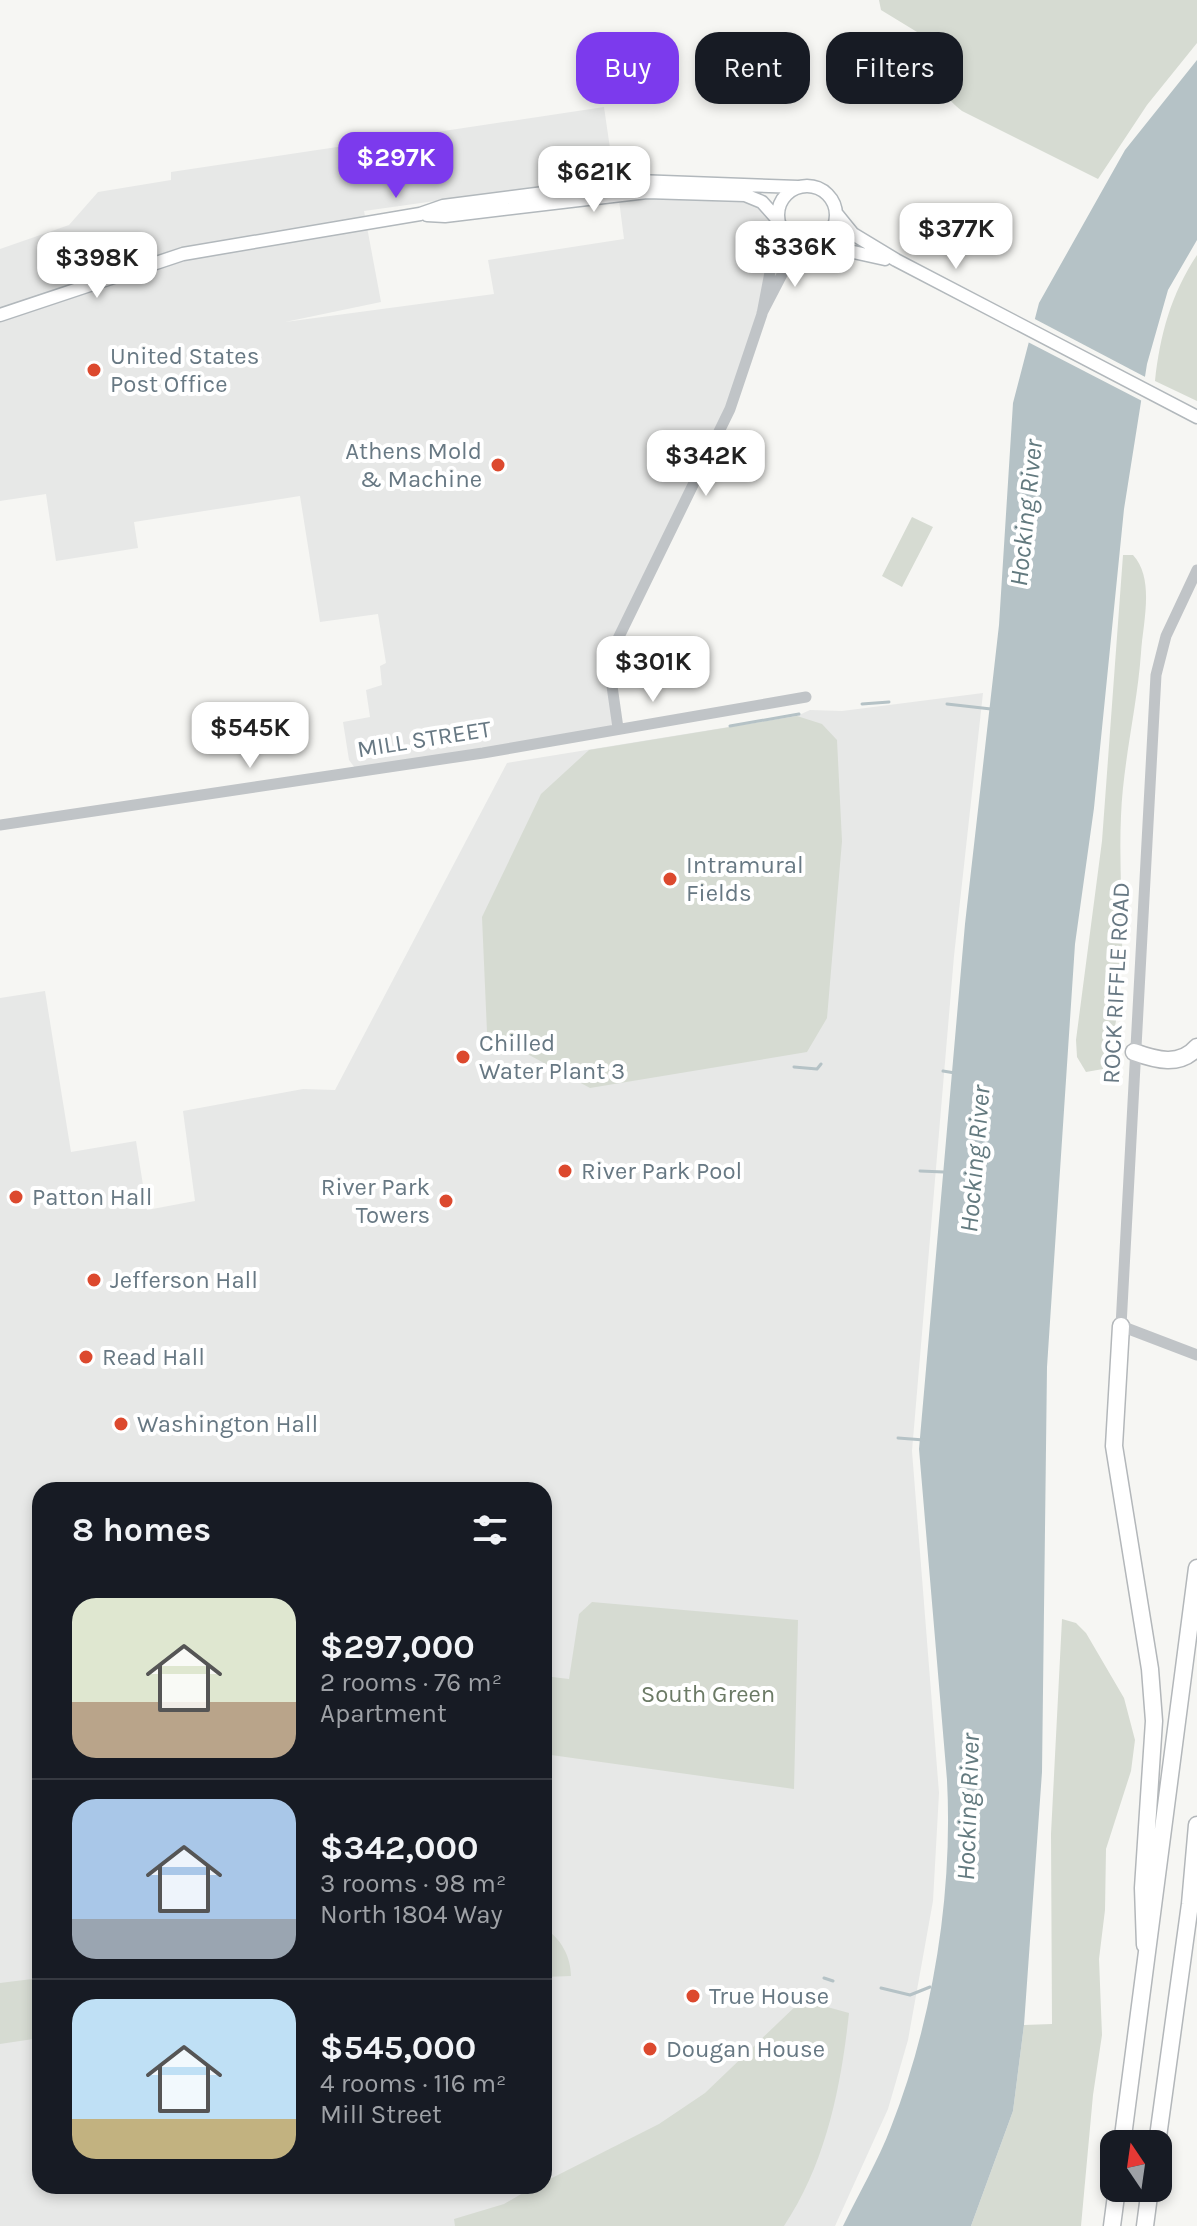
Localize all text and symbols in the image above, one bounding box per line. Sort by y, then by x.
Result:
chip: Buy [576,32,679,104]
chip: Rent [695,32,810,104]
chip: Filters [826,32,963,104]
pin: $297K [340,132,452,200]
text: $297K [356,142,436,173]
pin: $621K [538,146,650,214]
text: $621K [556,156,632,187]
pin: $377K [900,203,1012,271]
text: $377K [918,213,994,244]
pin: $336K [739,221,851,289]
text: $336K [753,231,837,262]
pin: $398K [41,232,153,300]
text: $398K [55,242,139,273]
place label: United States Post Office [110,342,259,398]
marker: United States Post Office [85,361,103,379]
pin: $342K [650,430,762,498]
place label: Athens Mold & Machine [345,437,482,493]
water label: Hocking River [1003,437,1049,588]
text: $342K [665,440,747,471]
marker: Athens Mold & Machine [489,456,507,474]
pin: $301K [597,636,709,704]
text: $301K [615,646,691,677]
pin: $545K [194,702,306,770]
text: $545K [210,712,290,743]
street label: MILL STREET [355,715,493,763]
place label: Intramural Fields [686,851,804,907]
marker: Intramural Fields [661,870,679,888]
street label: ROCK RIFFLE ROAD [1097,881,1135,1085]
place label: Chilled Water Plant 3 [479,1029,625,1085]
marker: Chilled Water Plant 3 [454,1048,472,1066]
water label: Hocking River [953,1083,997,1234]
place label: River Park Pool [581,1157,742,1185]
marker: River Park Pool [556,1162,574,1180]
place label: River Park Towers [321,1173,430,1229]
place label: Patton Hall [32,1183,153,1211]
marker: Patton Hall [7,1188,25,1206]
marker: River Park Towers [437,1192,455,1210]
place label: Jefferson Hall [110,1266,258,1294]
marker: Jefferson Hall [85,1271,103,1289]
place label: Read Hall [102,1343,205,1371]
marker: Read Hall [77,1348,95,1366]
place label: Washington Hall [137,1410,318,1438]
marker: Washington Hall [112,1415,130,1433]
icon: filters [468,1508,512,1552]
text: 8 homes [72,1510,211,1550]
text: $297,000 [320,1627,475,1667]
icon: home [136,1630,232,1726]
text: 2 rooms · 76 m² [320,1667,502,1698]
park label: South Green [641,1680,775,1708]
text: Apartment [320,1698,447,1729]
water label: Hocking River [950,1732,986,1881]
text: $342,000 [320,1828,479,1868]
icon: home [136,1831,232,1927]
text: 3 rooms · 98 m² [320,1868,506,1899]
text: North 1804 Way [320,1899,503,1930]
place label: True House [709,1982,829,2010]
marker: True House [684,1987,702,2005]
text: $545,000 [320,2028,476,2068]
icon: home [136,2031,232,2127]
place label: Dougan House [666,2035,825,2063]
marker: Dougan House [641,2040,659,2058]
text: 4 rooms · 116 m² [320,2068,507,2099]
text: Mill Street [320,2099,442,2130]
north arrow [1100,2130,1172,2202]
map controls [1100,2130,1172,2202]

